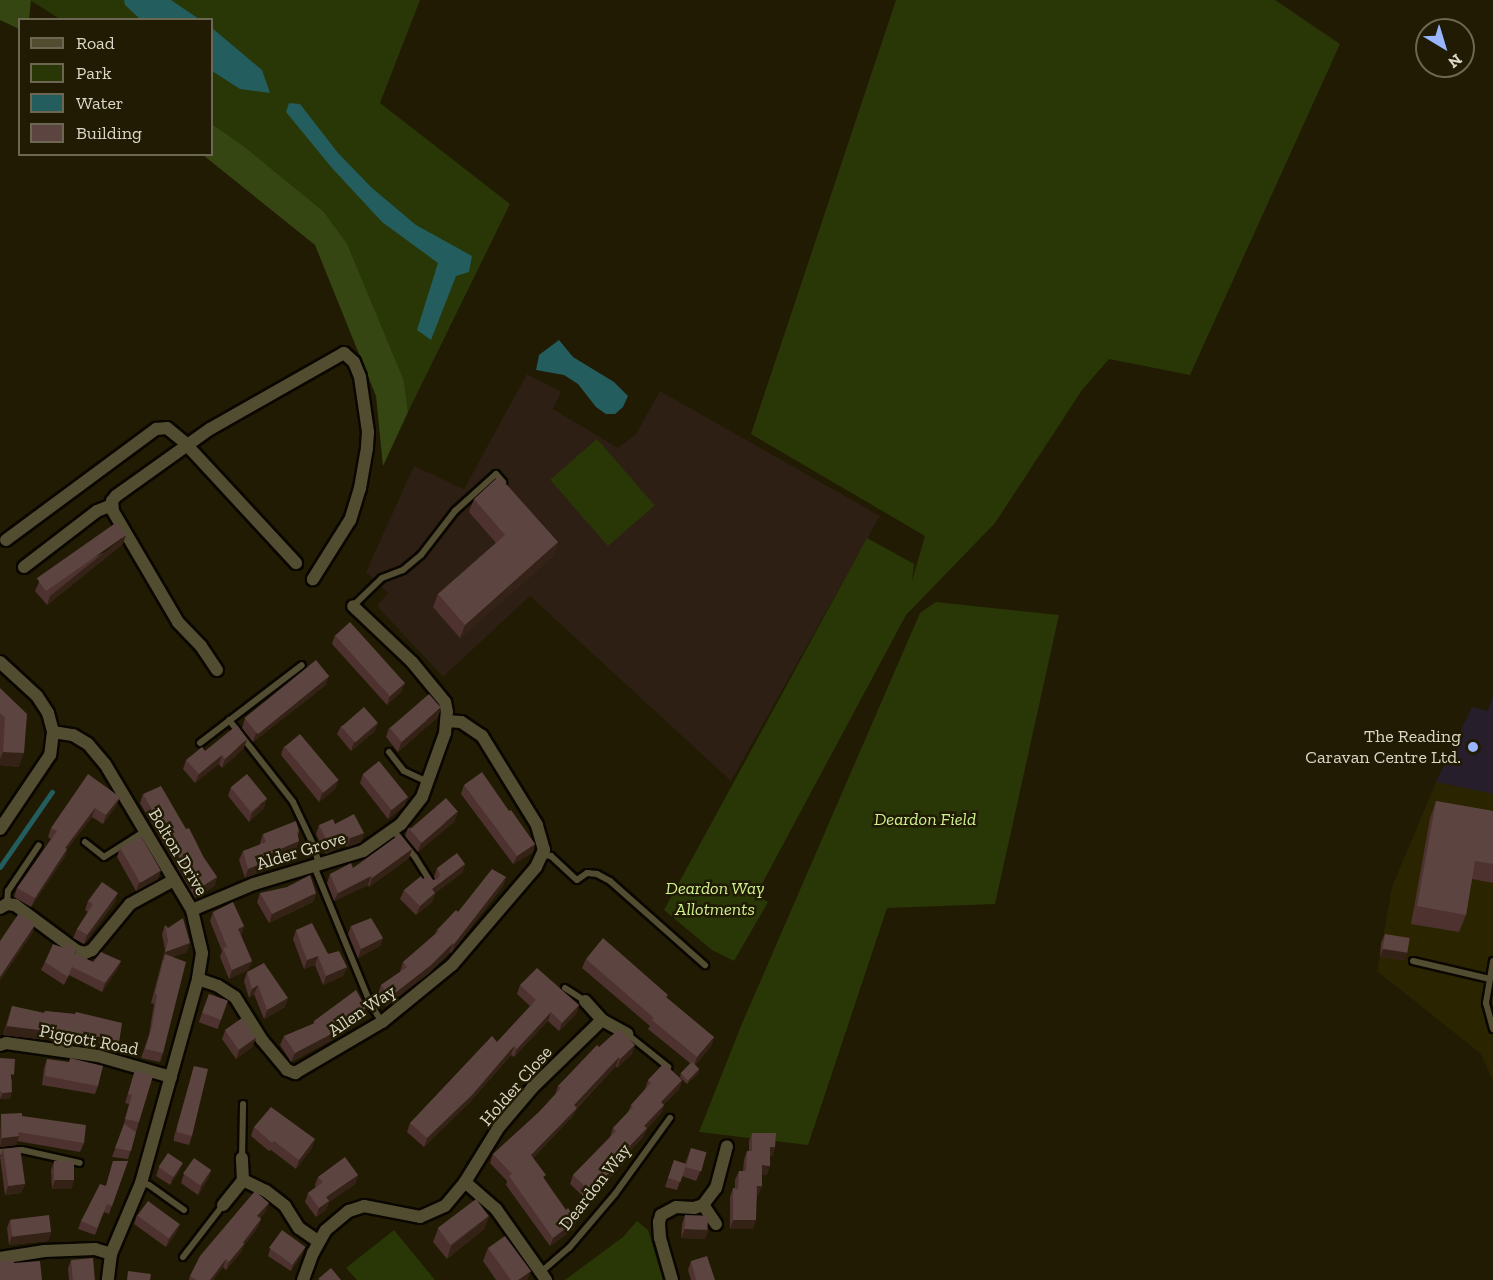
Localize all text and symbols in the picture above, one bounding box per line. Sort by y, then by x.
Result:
legend [18,18,213,156]
north arrow [1415,18,1475,78]
text: Road [76,32,115,54]
text: N [1445,50,1466,72]
text: Park [76,62,112,84]
text: Water [76,92,123,114]
text: Building [76,122,142,144]
place label: The Reading Caravan Centre Ltd. [1305,726,1461,768]
marker: The Reading Caravan Centre Ltd. [1466,740,1480,754]
street label: Bolton Drive [144,805,212,899]
park label: Deardon Field [874,808,976,830]
street label: Alder Grove [254,827,348,875]
park label: Deardon Way Allotments [665,878,765,920]
street label: Allen Way [324,980,400,1042]
street label: Piggott Road [38,1020,140,1060]
street label: Holder Close [475,1041,557,1131]
street label: Deardon Way [554,1139,636,1235]

